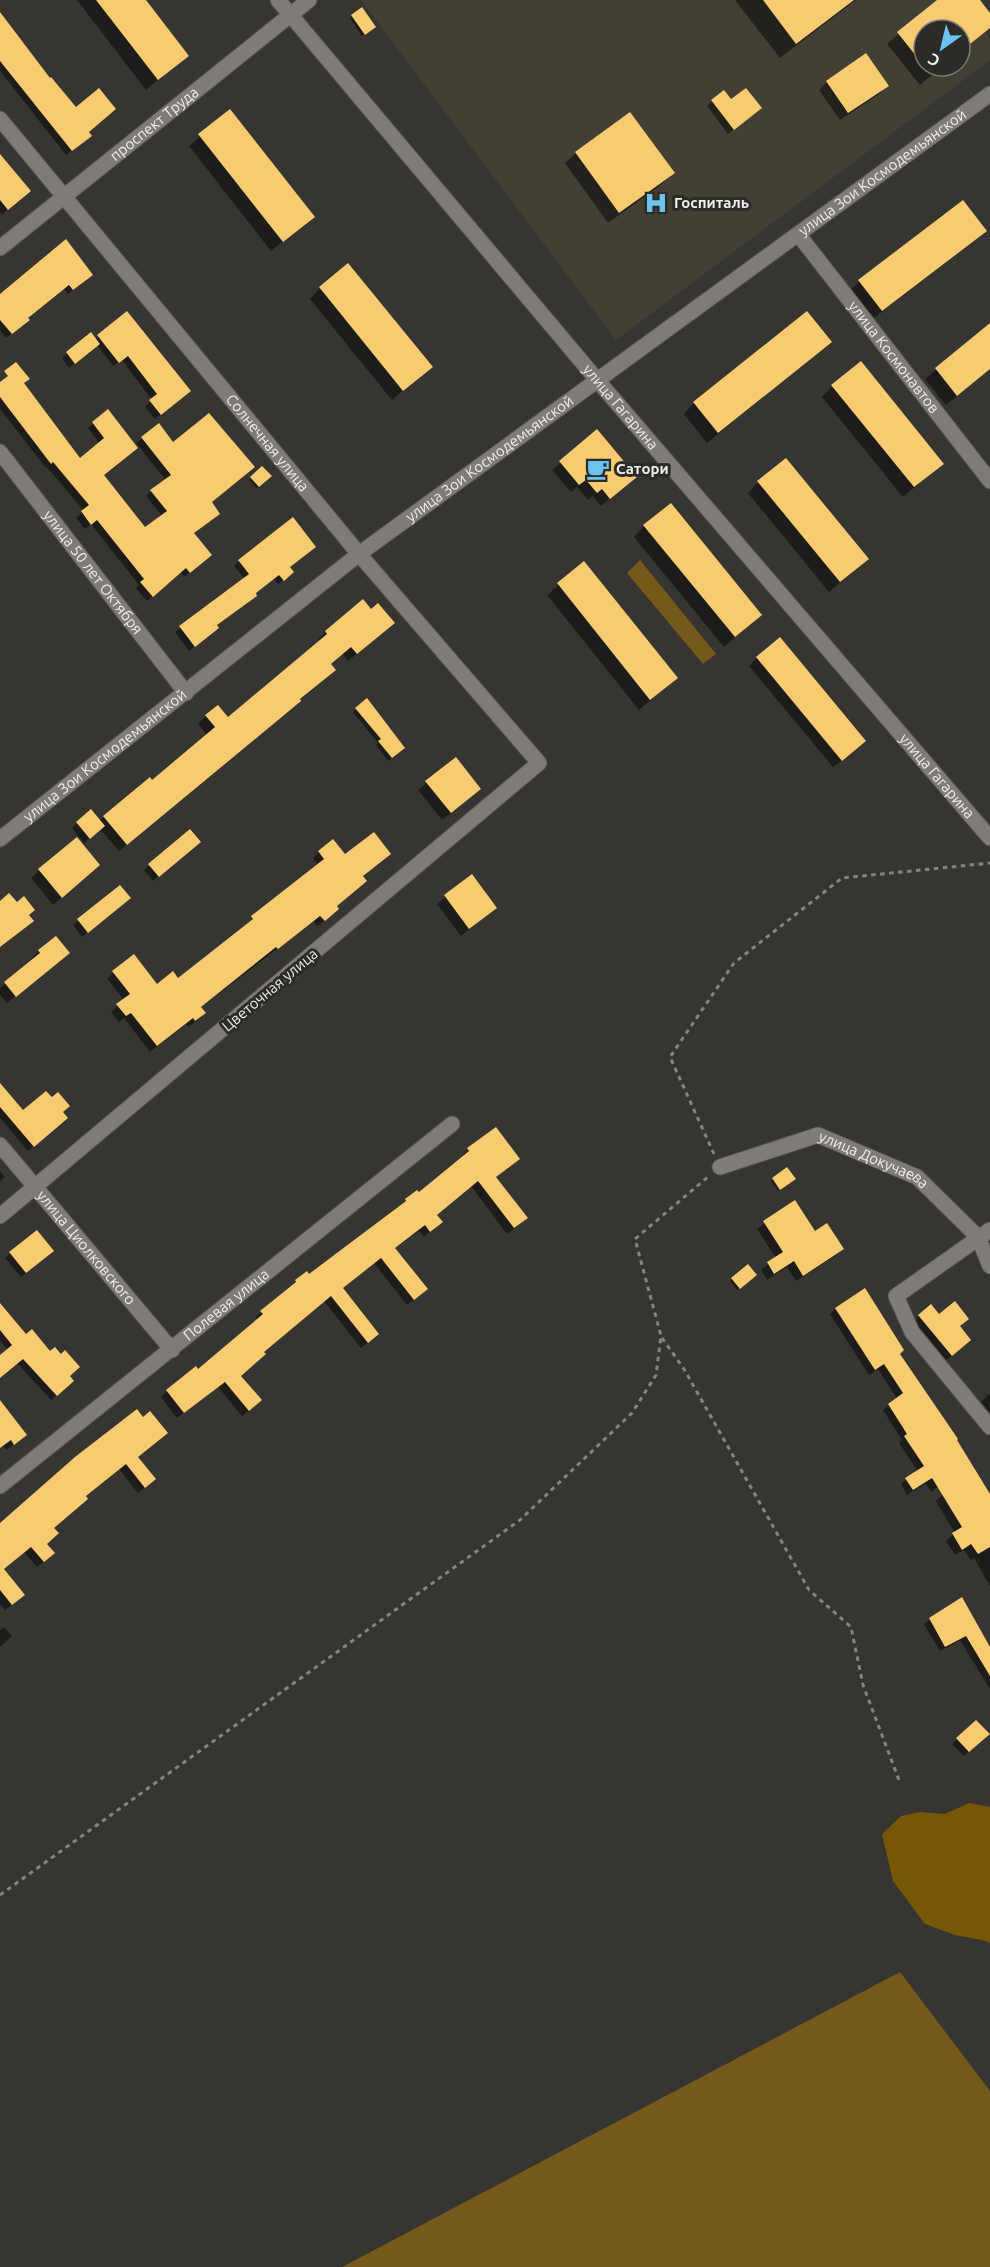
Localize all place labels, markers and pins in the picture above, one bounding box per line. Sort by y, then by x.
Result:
hospital icon: Госпиталь [643,190,669,216]
place label: Госпиталь [674,194,749,211]
cafe icon: Сатори [585,456,611,482]
place label: Сатори [616,460,669,477]

